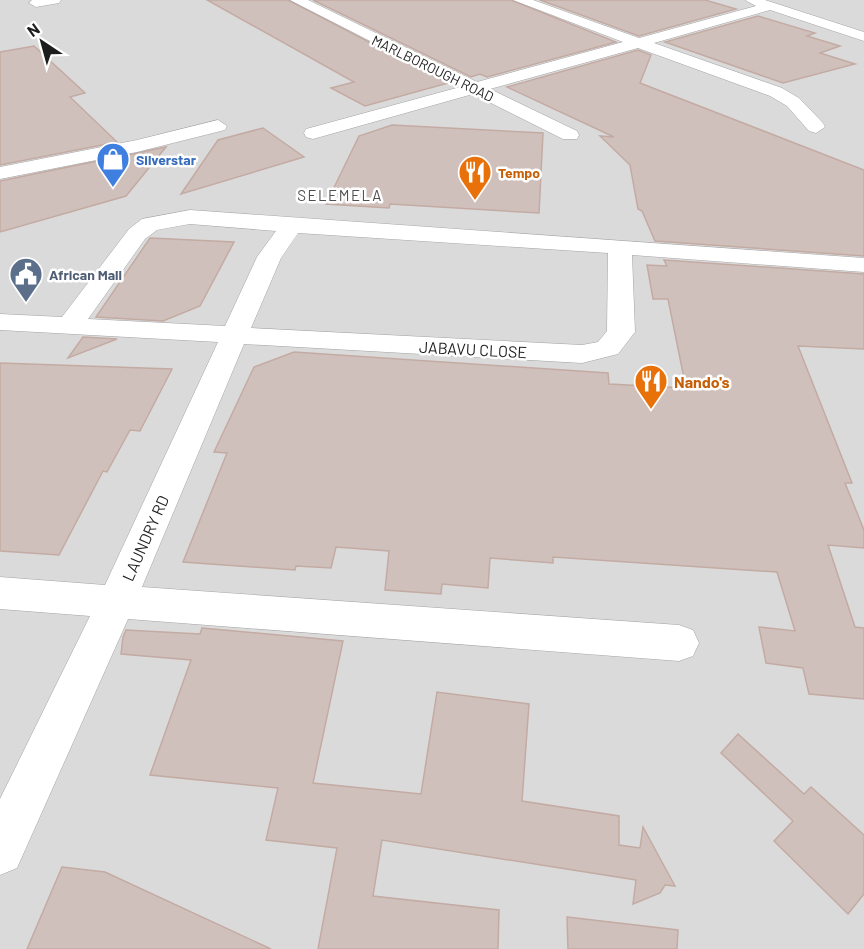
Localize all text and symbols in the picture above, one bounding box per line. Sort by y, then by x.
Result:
north arrow [12,12,72,72]
text: N [23,19,43,40]
street label: MARLBOROUGH ROAD [369,31,497,105]
shop icon: Silverstar [95,141,131,188]
place label: Silverstar [136,151,197,168]
restaurant icon: Tempo [457,154,493,201]
place label: Tempo [498,164,540,181]
district label: SELEMELA [297,186,383,204]
public building icon: African Mall [8,256,44,303]
place label: African Mall [49,266,122,283]
street label: JABAVU CLOSE [418,337,528,361]
restaurant icon: Nando's [633,363,669,410]
place label: Nando's [674,372,730,391]
street label: LAUNDRY RD [118,492,172,584]

